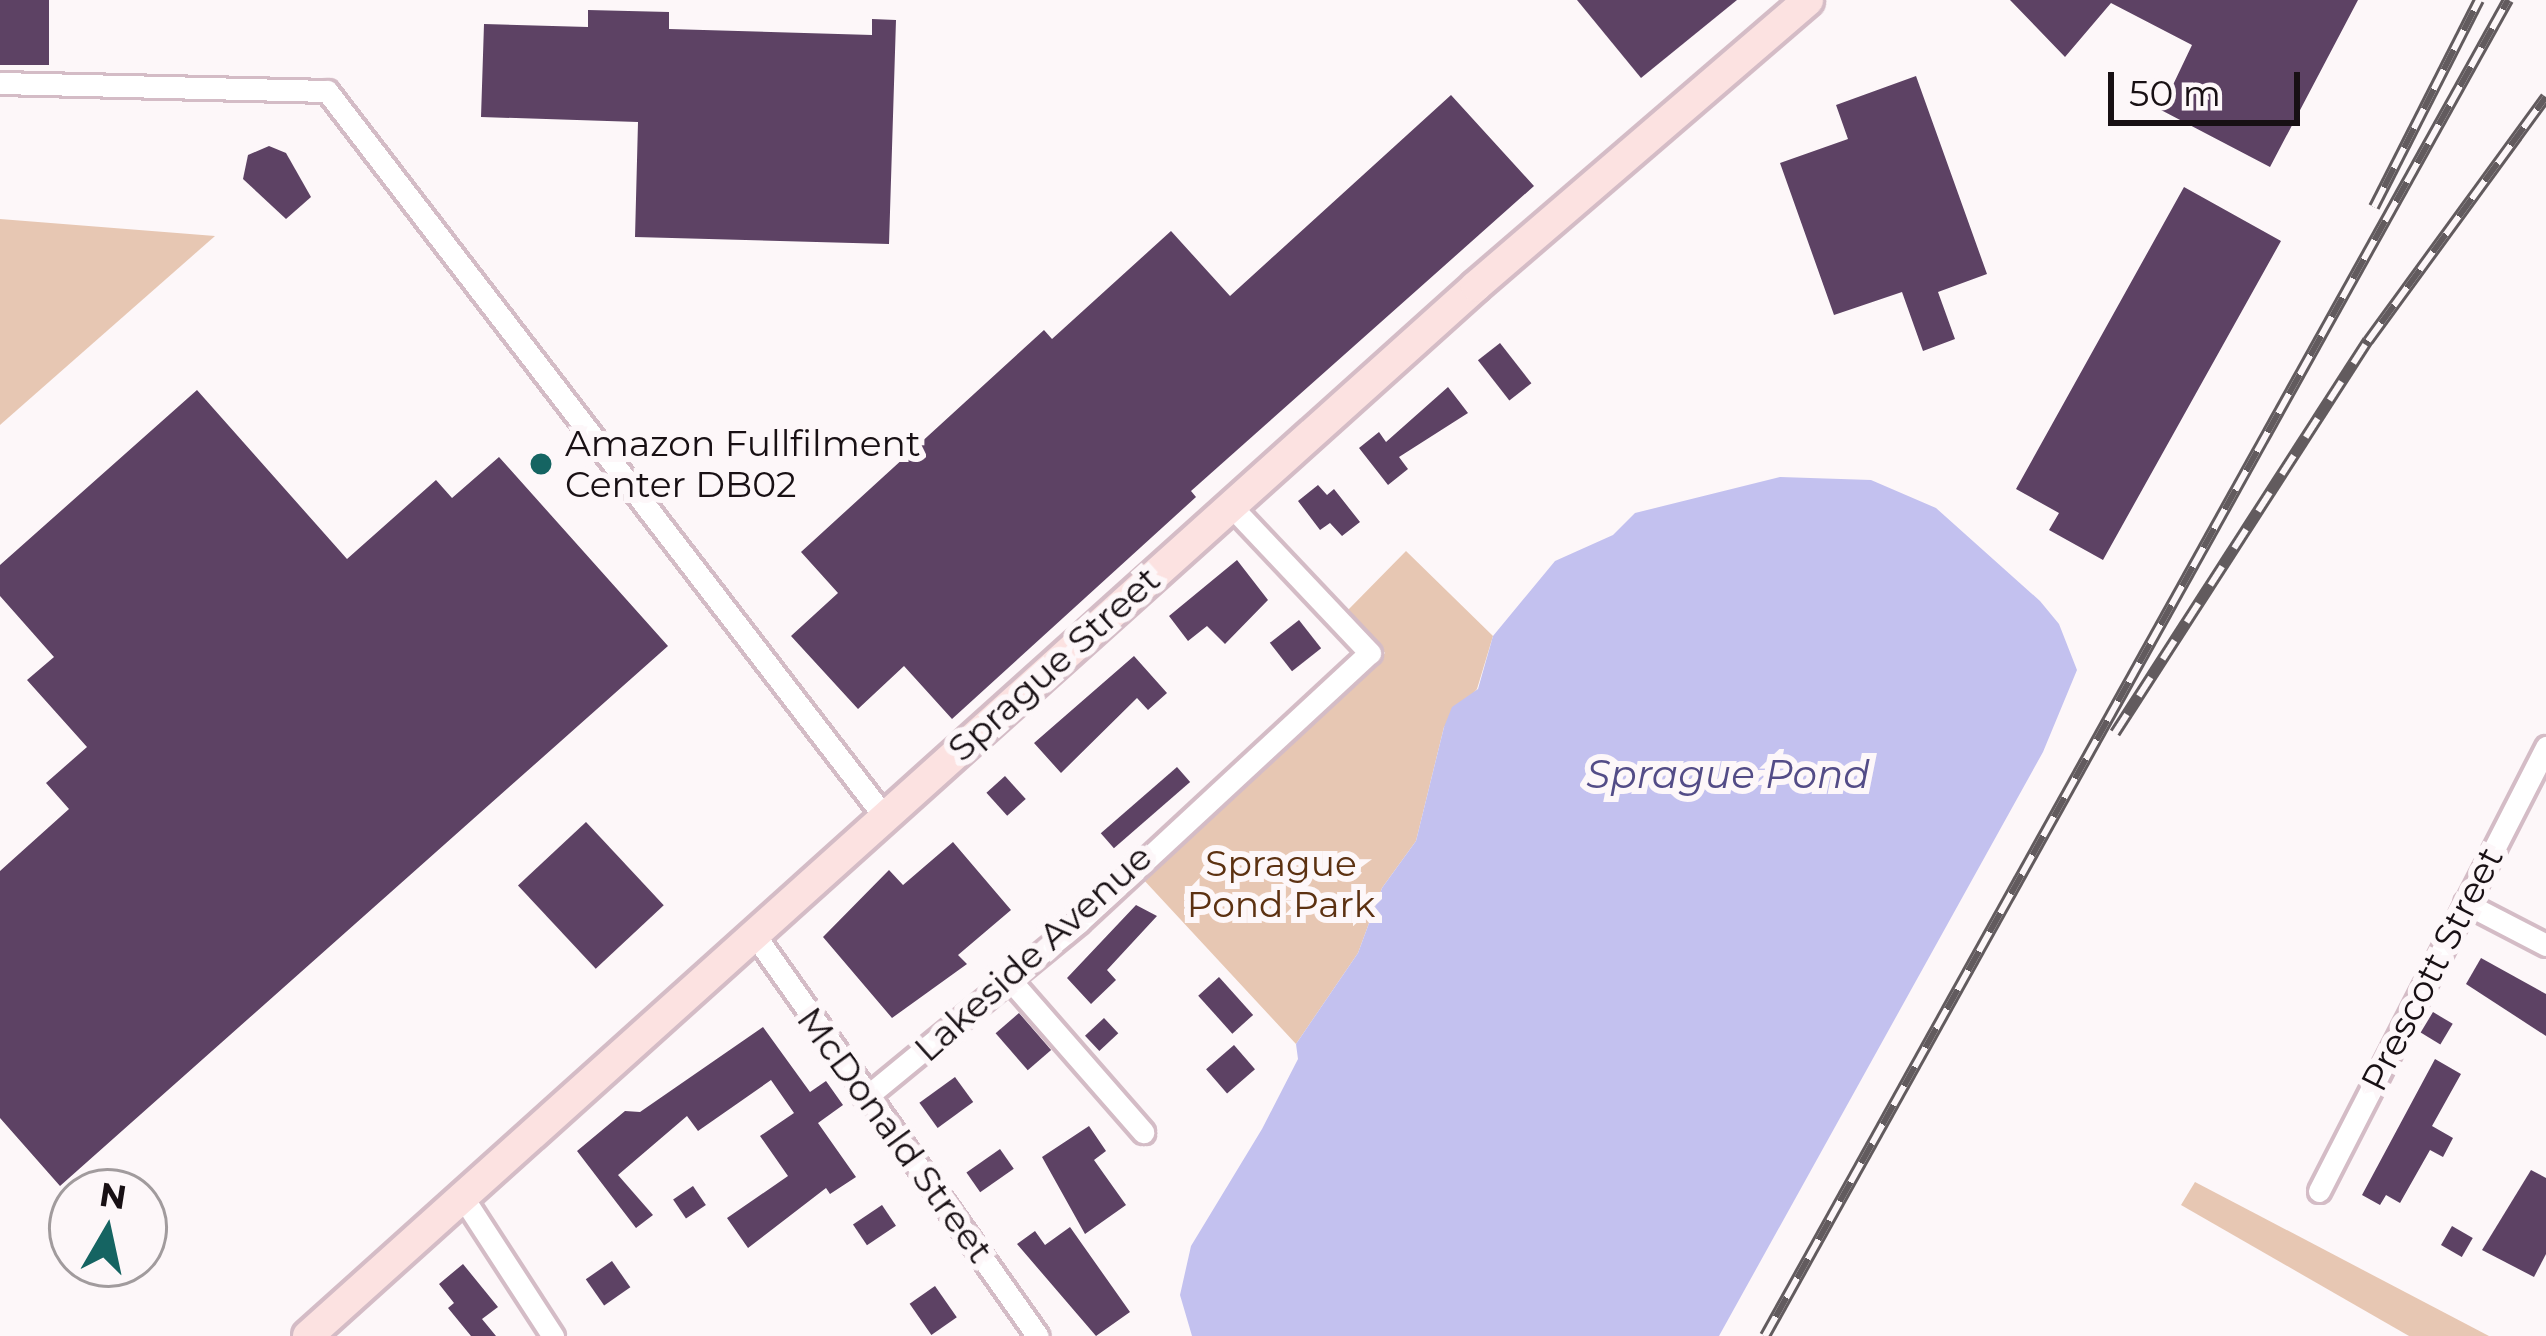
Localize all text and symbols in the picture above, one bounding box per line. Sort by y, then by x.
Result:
scale bar [2114,48,2306,122]
text: 50 m [2129,71,2221,115]
place label: Amazon Fullfilment Center DB02 [565,421,921,506]
marker: Amazon Fullfilment Center DB02 [528,451,554,477]
street label: Sprague Street [939,558,1169,770]
water label: Sprague Pond [1586,751,1870,797]
street label: Lakeside Avenue [906,835,1160,1071]
street label: Prescott Street [2352,840,2512,1098]
park label: Sprague Pond Park [1187,841,1375,926]
street label: McDonald Street [788,999,1002,1271]
north arrow [48,1168,168,1288]
text: N [97,1174,129,1217]

